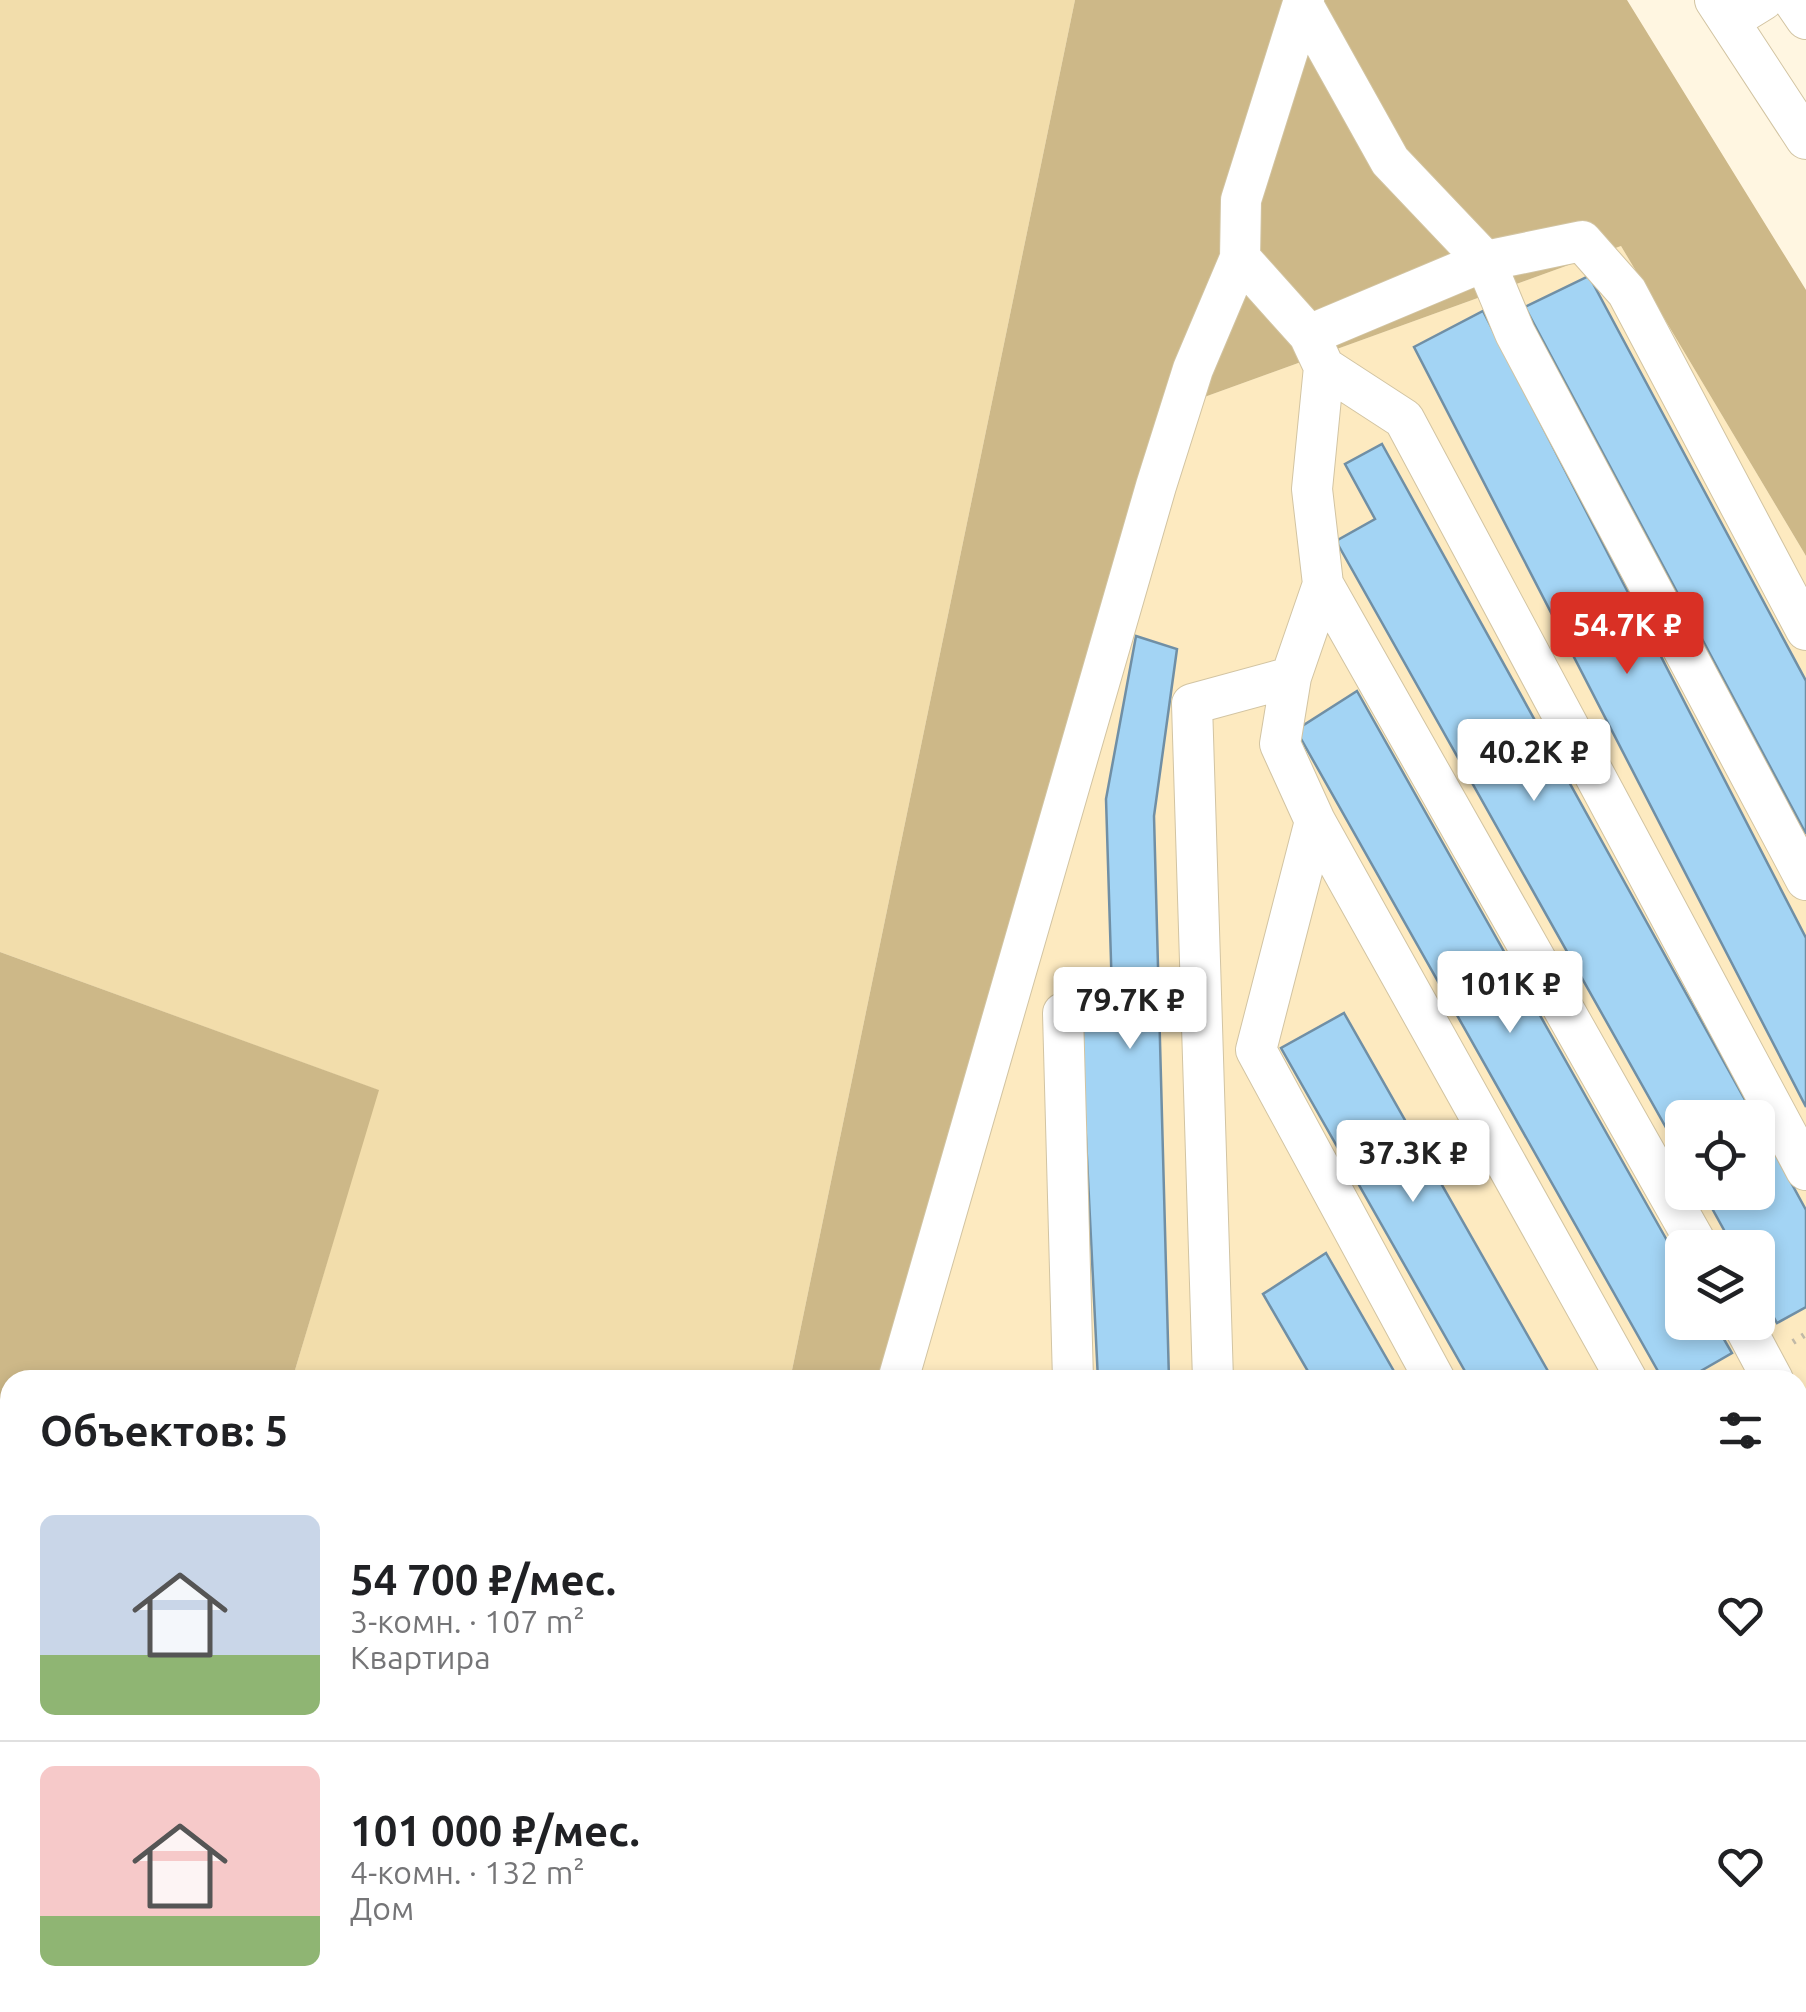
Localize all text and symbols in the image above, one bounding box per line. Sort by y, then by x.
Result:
pin: 54.7K ₽ [1535,592,1719,677]
text: 54.7K ₽ [1573,606,1681,642]
pin: 40.2K ₽ [1442,719,1626,804]
text: 40.2K ₽ [1480,733,1588,769]
pin: 101K ₽ [1429,951,1591,1036]
text: 101K ₽ [1459,965,1561,1001]
pin: 79.7K ₽ [1038,967,1222,1052]
text: 79.7K ₽ [1076,981,1184,1017]
map controls [1665,1100,1775,1340]
button: locate [1665,1100,1775,1210]
pin: 37.3K ₽ [1321,1120,1505,1205]
text: 37.3K ₽ [1359,1134,1467,1170]
button: layers [1665,1230,1775,1340]
icon: filters [1713,1403,1768,1458]
text: Объектов: 5 [40,1407,288,1454]
icon: home [120,1555,240,1675]
text: 54 700 ₽/мес. [350,1556,616,1603]
icon: heart [1713,1588,1768,1643]
text: 3-комн. · 107 m² [350,1603,585,1639]
text: Квартира [350,1639,491,1675]
icon: home [120,1806,240,1926]
text: 101 000 ₽/мес. [350,1807,640,1854]
icon: heart [1713,1839,1768,1894]
text: 4-комн. · 132 m² [350,1854,585,1890]
text: Дом [350,1890,414,1926]

